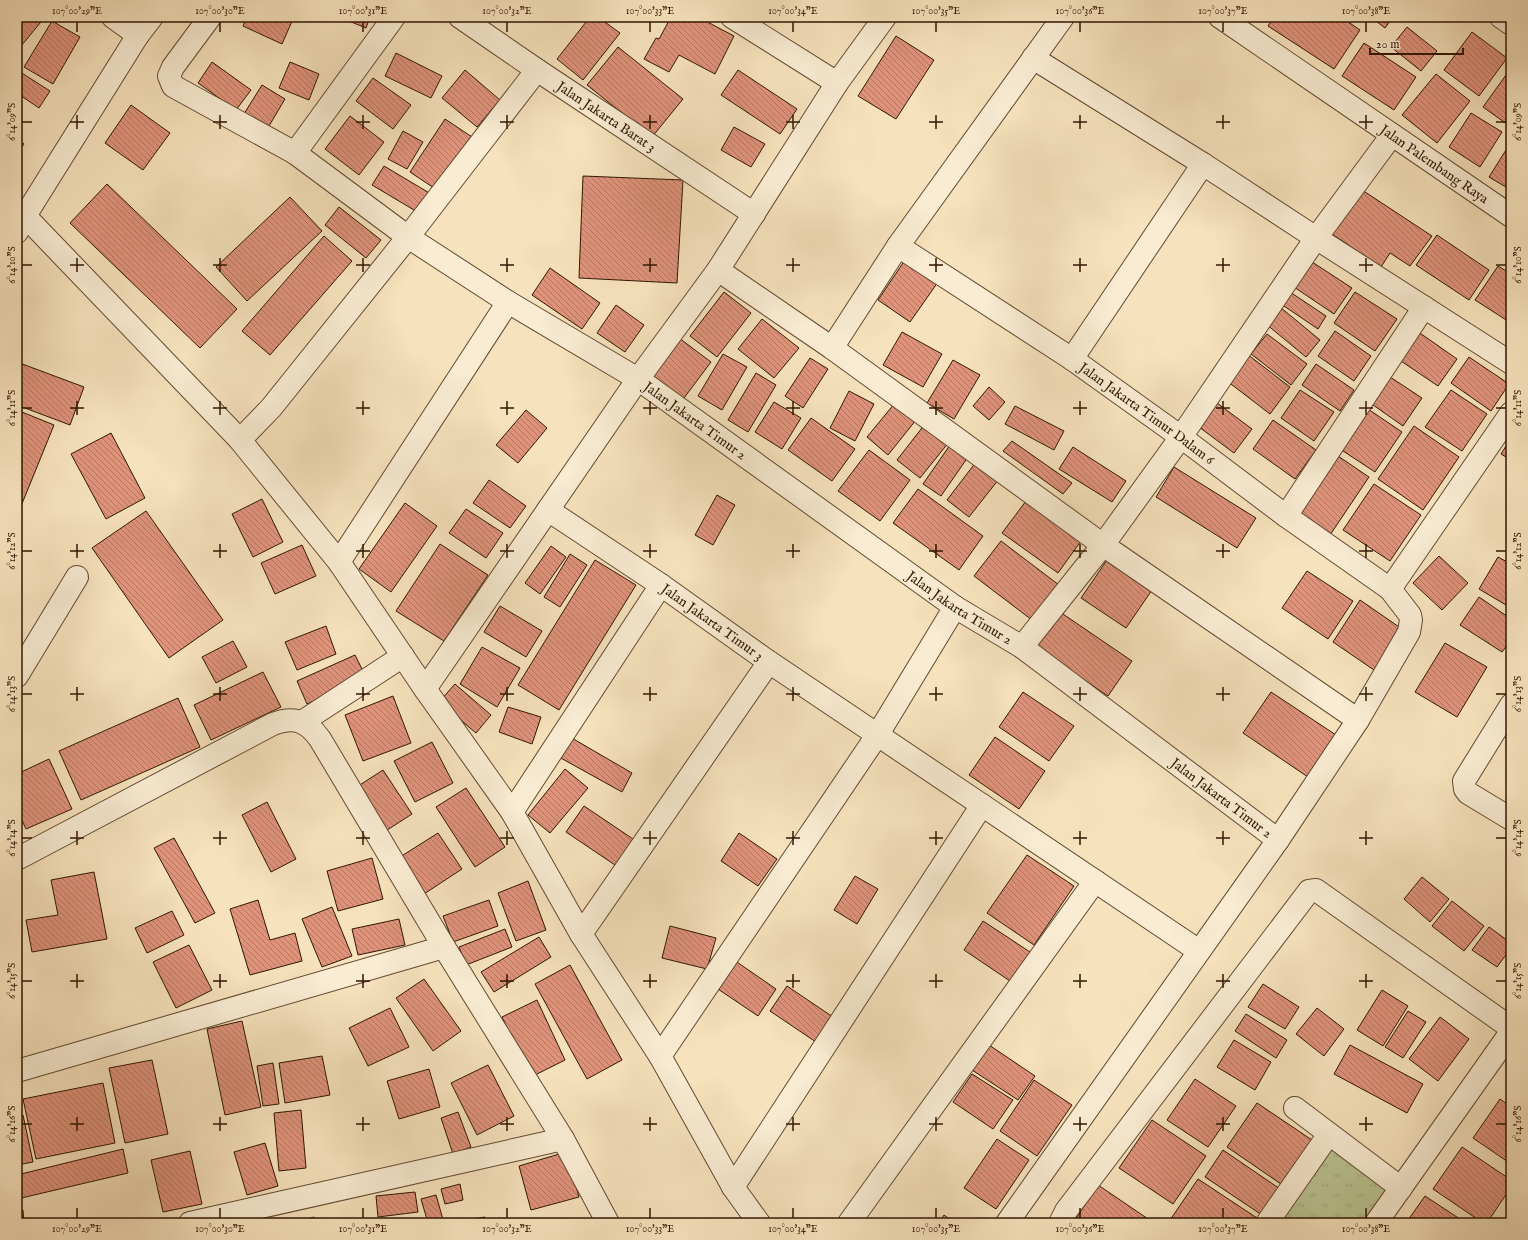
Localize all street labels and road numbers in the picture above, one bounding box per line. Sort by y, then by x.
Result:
street label: Jalan Jakarta Barat 3 [551,76,659,156]
street label: Jalan Palembang Raya [1375,120,1493,209]
street label: Jalan Jakarta Timur Dalam 6 [1073,358,1219,470]
street label: Jalan Jakarta Timur 2 [638,377,750,464]
street label: Jalan Jakarta Timur 2 [901,566,1016,649]
street label: Jalan Jakarta Timur 3 [656,579,767,665]
street label: Jalan Jakarta Timur 2 [1165,753,1276,843]

